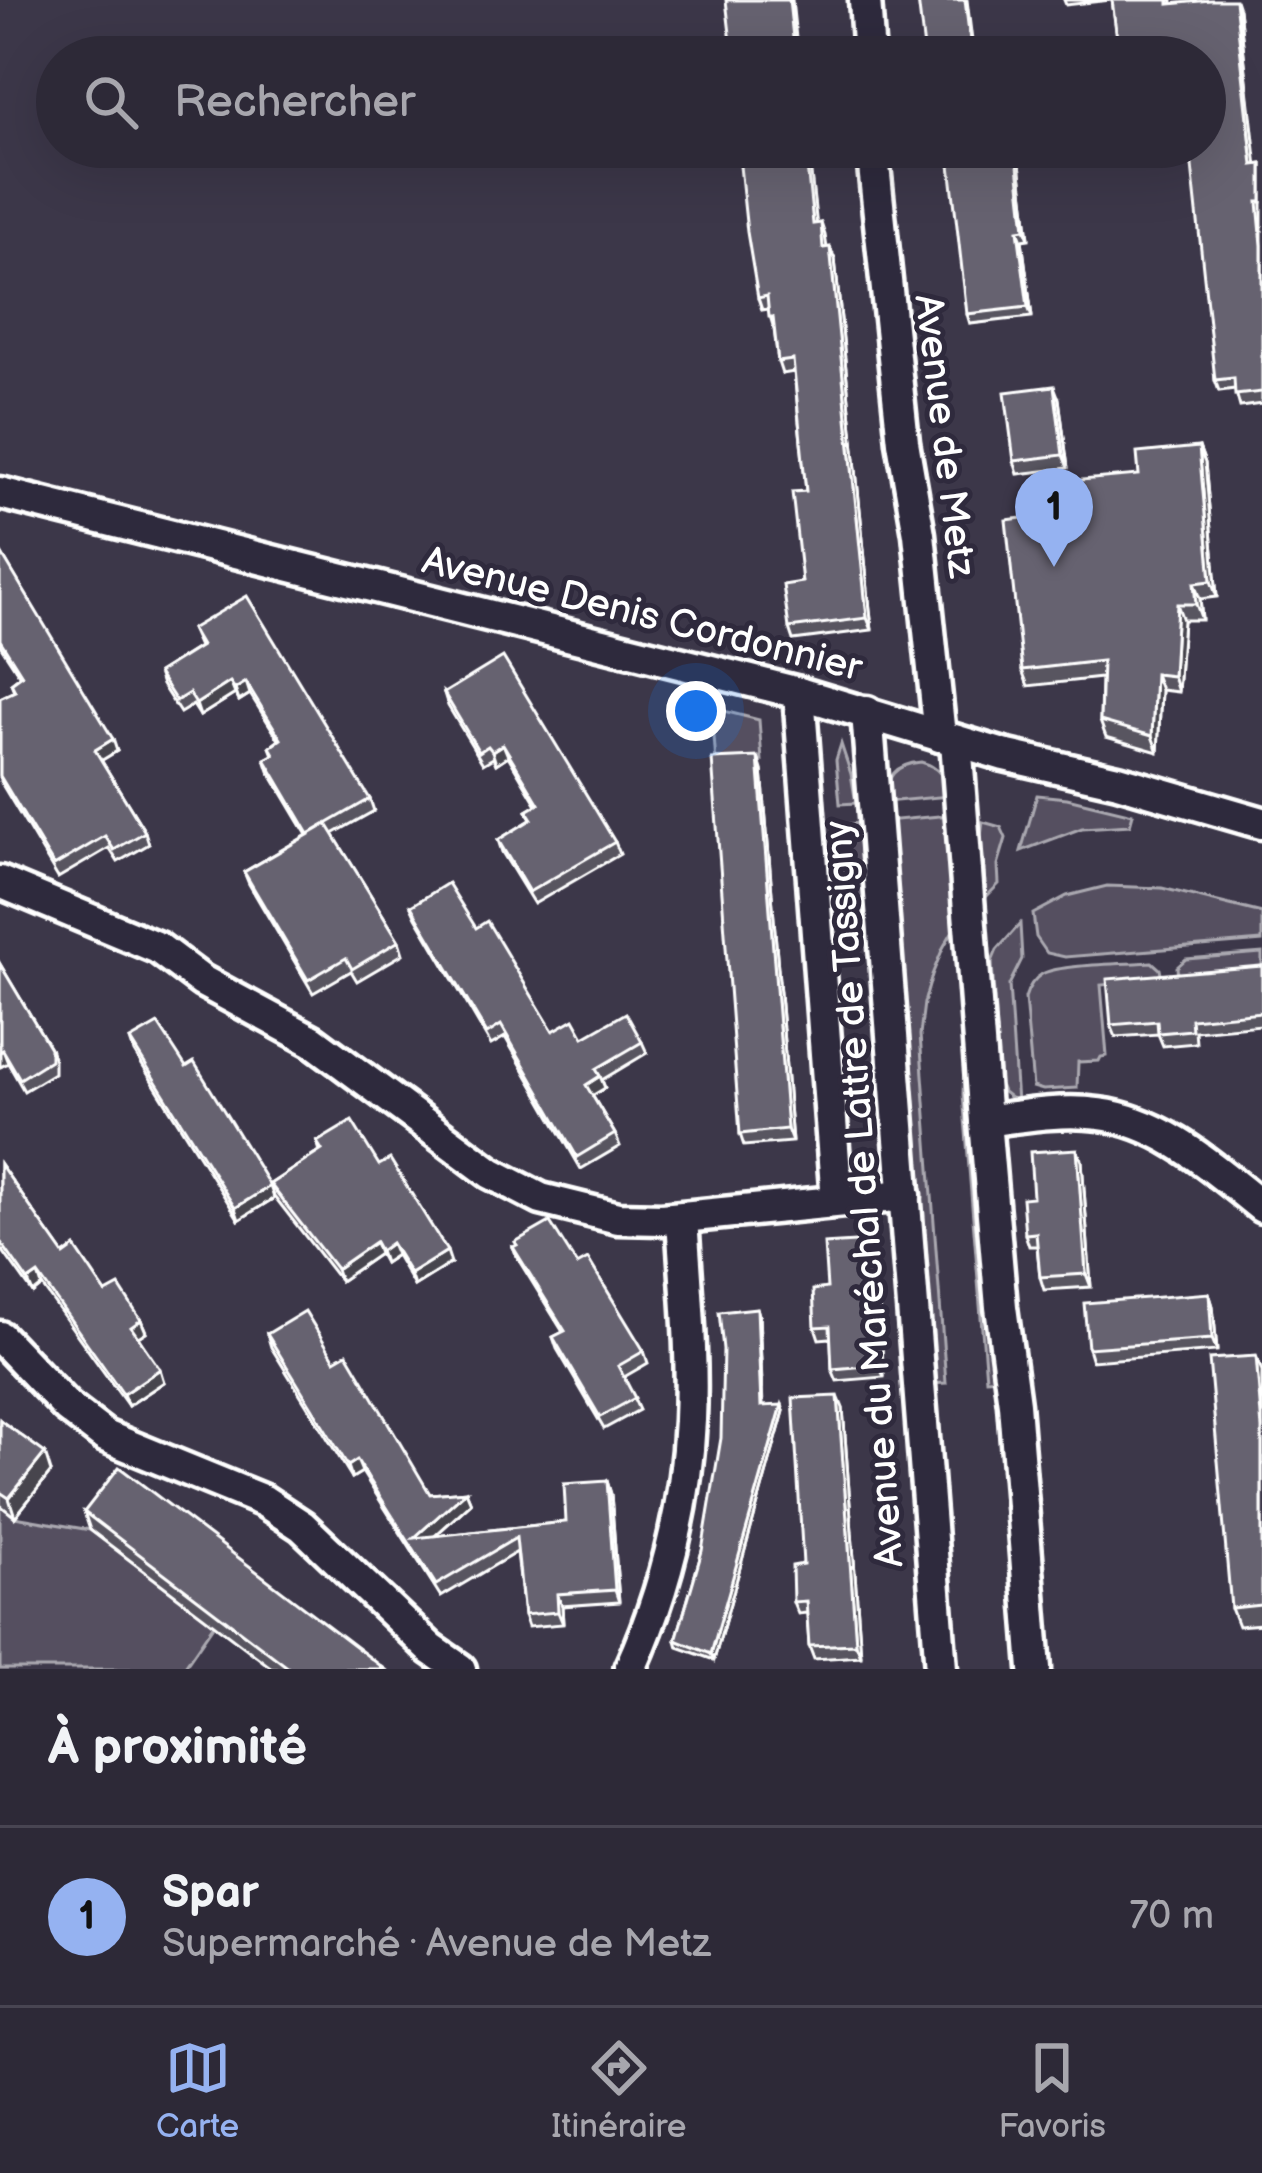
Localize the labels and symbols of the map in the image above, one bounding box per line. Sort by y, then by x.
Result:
street label: Avenue de Metz [903,292,985,581]
pin: 1 [1015,468,1093,567]
street label: Avenue Denis Cordonnier [417,538,868,693]
your location [666,681,726,741]
street label: Avenue du Maréchal de Lattre de Tassigny [815,819,915,1569]

